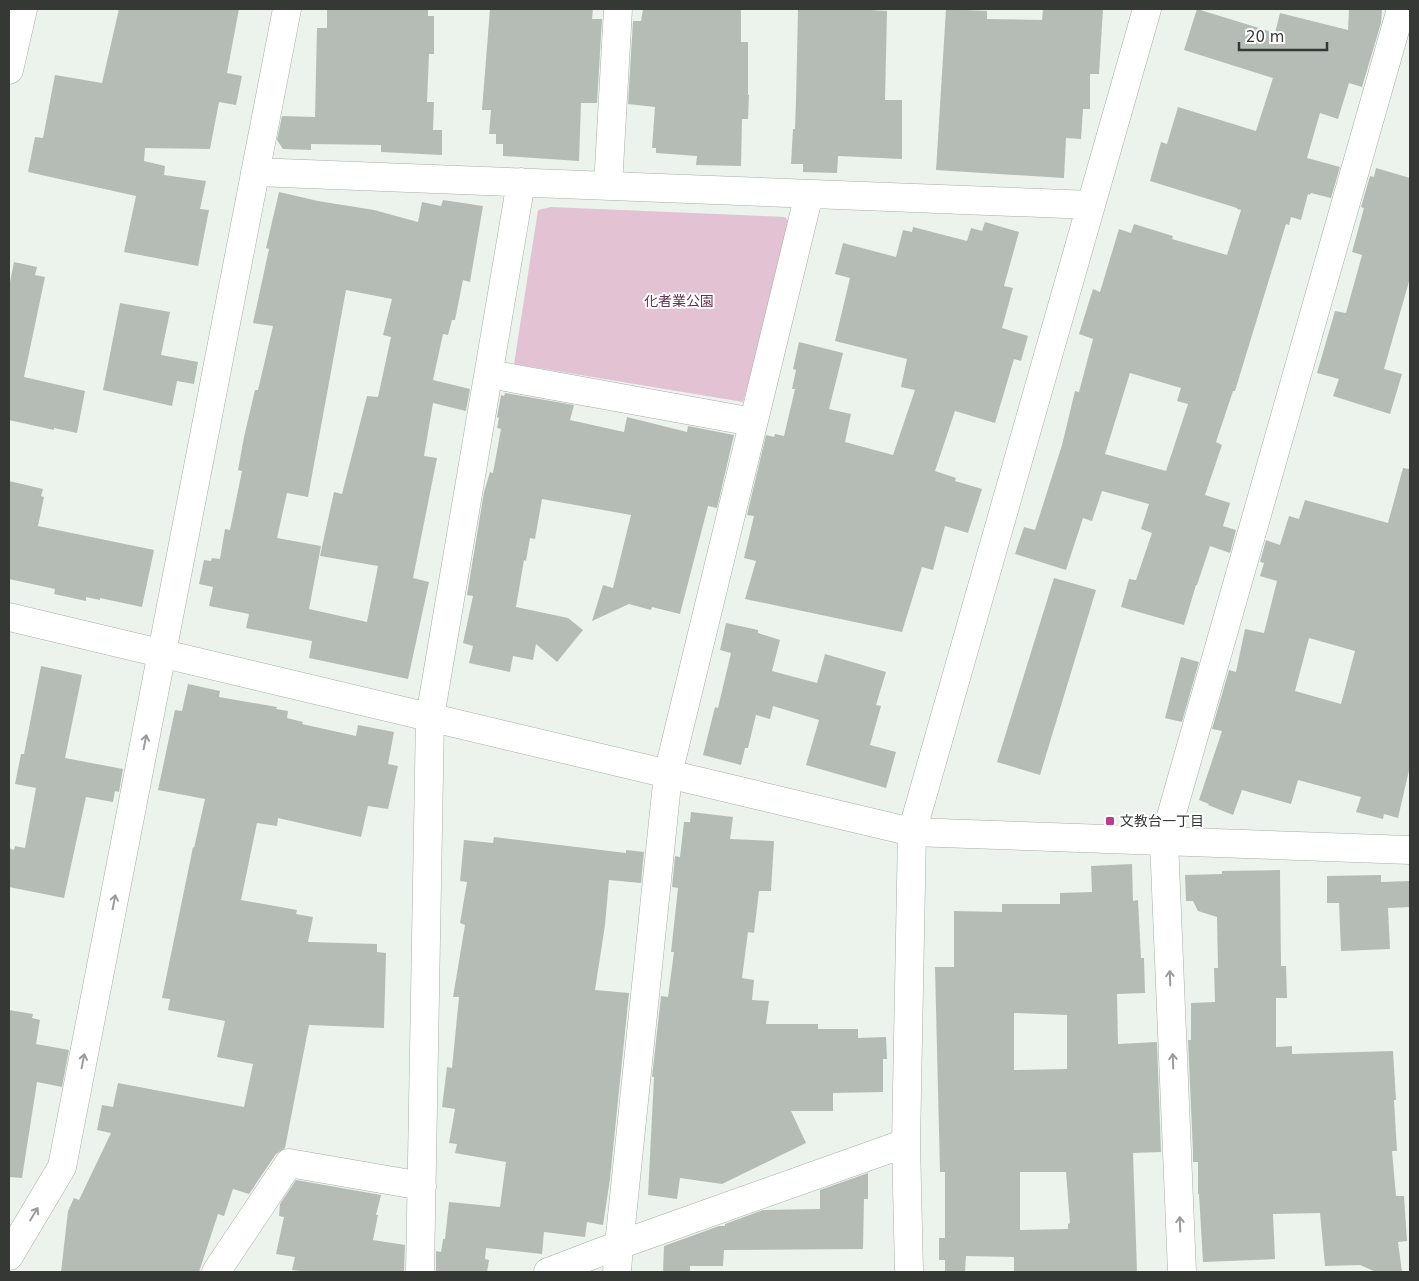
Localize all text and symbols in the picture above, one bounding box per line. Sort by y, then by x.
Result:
scale bar [1239,20,1326,52]
text: 20 m [1246,28,1284,46]
park label: 化者業公園 [644,293,714,309]
one-way arrow [141,735,150,751]
place label: 文教台一丁目 [1120,813,1204,829]
marker: 文教台一丁目 [1104,815,1116,827]
one-way arrow [110,894,119,910]
one-way arrow [1165,971,1175,987]
one-way arrow [1169,1053,1178,1069]
one-way arrow [78,1054,88,1070]
one-way arrow [29,1208,39,1222]
one-way arrow [1175,1216,1185,1232]

